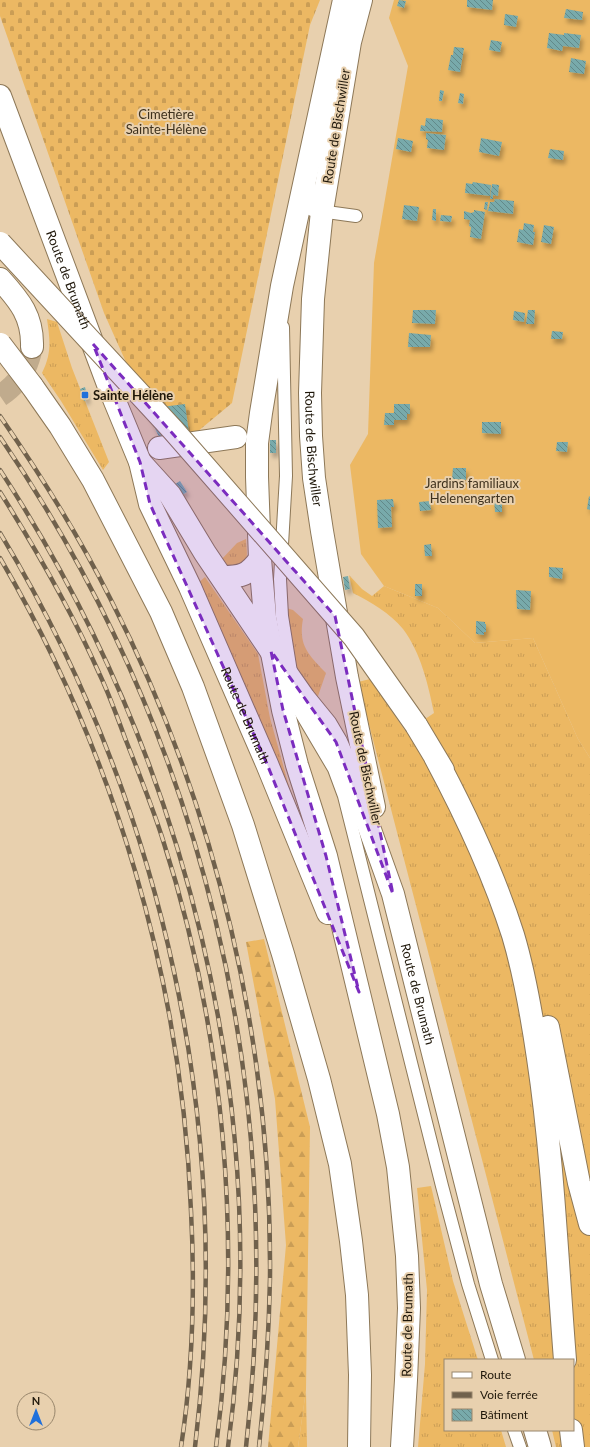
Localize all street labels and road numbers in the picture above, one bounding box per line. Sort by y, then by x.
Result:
street label: Route de Bischwiller [319,67,353,185]
street label: Route de Brumath [43,228,94,331]
street label: Route de Bischwiller [302,390,326,508]
street label: Route de Brumath [218,664,274,766]
street label: Route de Bischwiller [346,710,386,827]
street label: Route de Brumath [398,942,439,1046]
street label: Route de Brumath [398,1273,416,1377]

